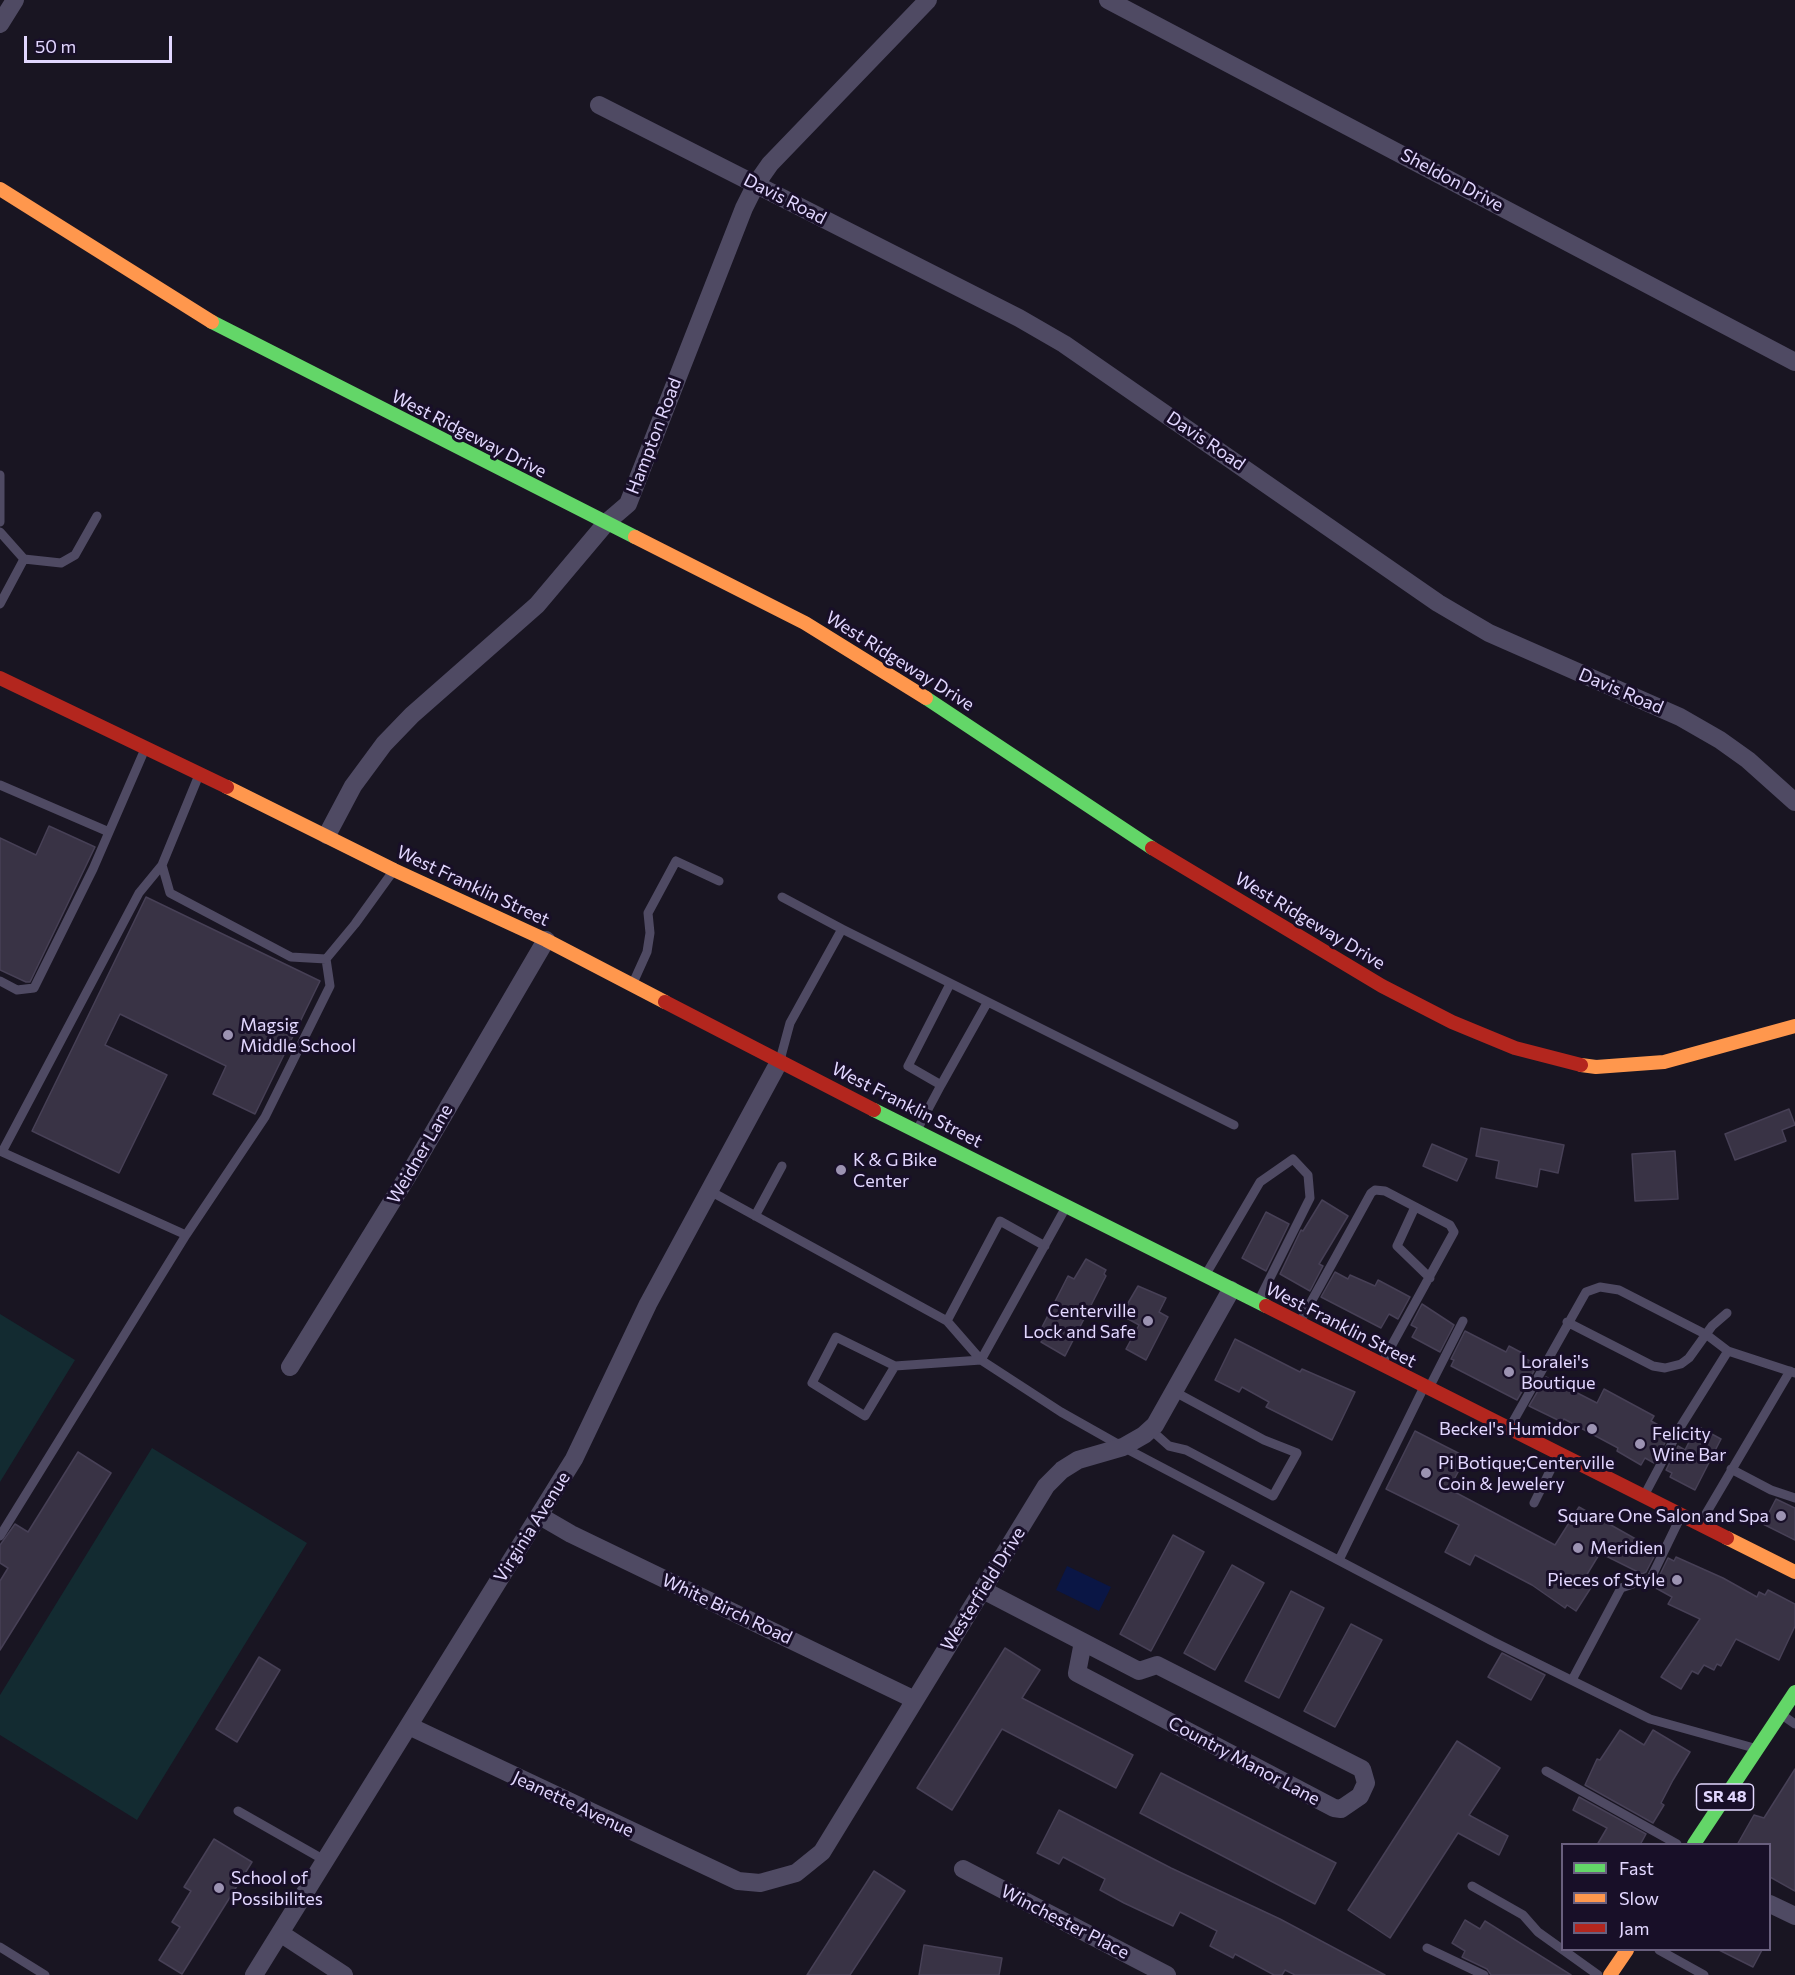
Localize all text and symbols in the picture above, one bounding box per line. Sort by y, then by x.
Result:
scale bar [27,24,176,62]
text: 50 m [35,35,76,57]
street label: Sheldon Drive [1397,144,1507,216]
street label: Davis Road [740,169,830,229]
street label: Hampton Road [622,375,686,497]
street label: West Ridgeway Drive [388,386,550,482]
street label: Davis Road [1163,407,1249,475]
street label: West Ridgeway Drive [822,606,978,716]
street label: Davis Road [1575,663,1667,719]
street label: West Franklin Street [393,841,553,931]
street label: West Ridgeway Drive [1231,868,1389,974]
place label: Magsig Middle School [240,1014,356,1056]
marker: Magsig Middle School [221,1028,235,1042]
street label: West Franklin Street [828,1058,986,1152]
street label: Weidner Lane [383,1100,457,1208]
place label: K & G Bike Center [853,1149,937,1192]
marker: K & G Bike Center [834,1163,848,1177]
street label: West Franklin Street [1262,1278,1420,1372]
place label: Centerville Lock and Safe [1023,1300,1136,1342]
marker: Centerville Lock and Safe [1141,1314,1155,1328]
place label: Loralei's Boutique [1521,1351,1596,1394]
marker: Loralei's Boutique [1502,1365,1516,1379]
place label: Beckel's Humidor [1439,1418,1580,1440]
marker: Beckel's Humidor [1585,1422,1599,1436]
place label: Felicity Wine Bar [1652,1423,1726,1466]
marker: Felicity Wine Bar [1633,1437,1647,1451]
place label: Pi Botique;Centerville Coin & Jewelery [1438,1452,1615,1494]
marker: Pi Botique;Centerville Coin & Jewelery [1419,1466,1433,1480]
street label: Virginia Avenue [489,1468,575,1586]
place label: Square One Salon and Spa [1557,1505,1769,1527]
marker: Square One Salon and Spa [1774,1509,1788,1523]
street label: Westerfield Drive [936,1523,1030,1655]
place label: Meridien [1590,1537,1663,1559]
marker: Meridien [1571,1541,1585,1555]
street label: White Birch Road [658,1569,796,1649]
place label: Pieces of Style [1547,1569,1665,1591]
marker: Pieces of Style [1670,1573,1684,1587]
street label: Country Manor Lane [1165,1712,1323,1810]
street label: Jeanette Avenue [509,1766,637,1842]
road number: SR 48 [1696,1784,1754,1810]
legend [1561,1843,1771,1951]
text: Fast [1619,1857,1654,1879]
place label: School of Possibilites [231,1867,323,1910]
street label: Winchester Place [997,1880,1133,1964]
marker: School of Possibilites [212,1881,226,1895]
text: Slow [1619,1887,1659,1909]
text: Jam [1619,1917,1649,1939]

